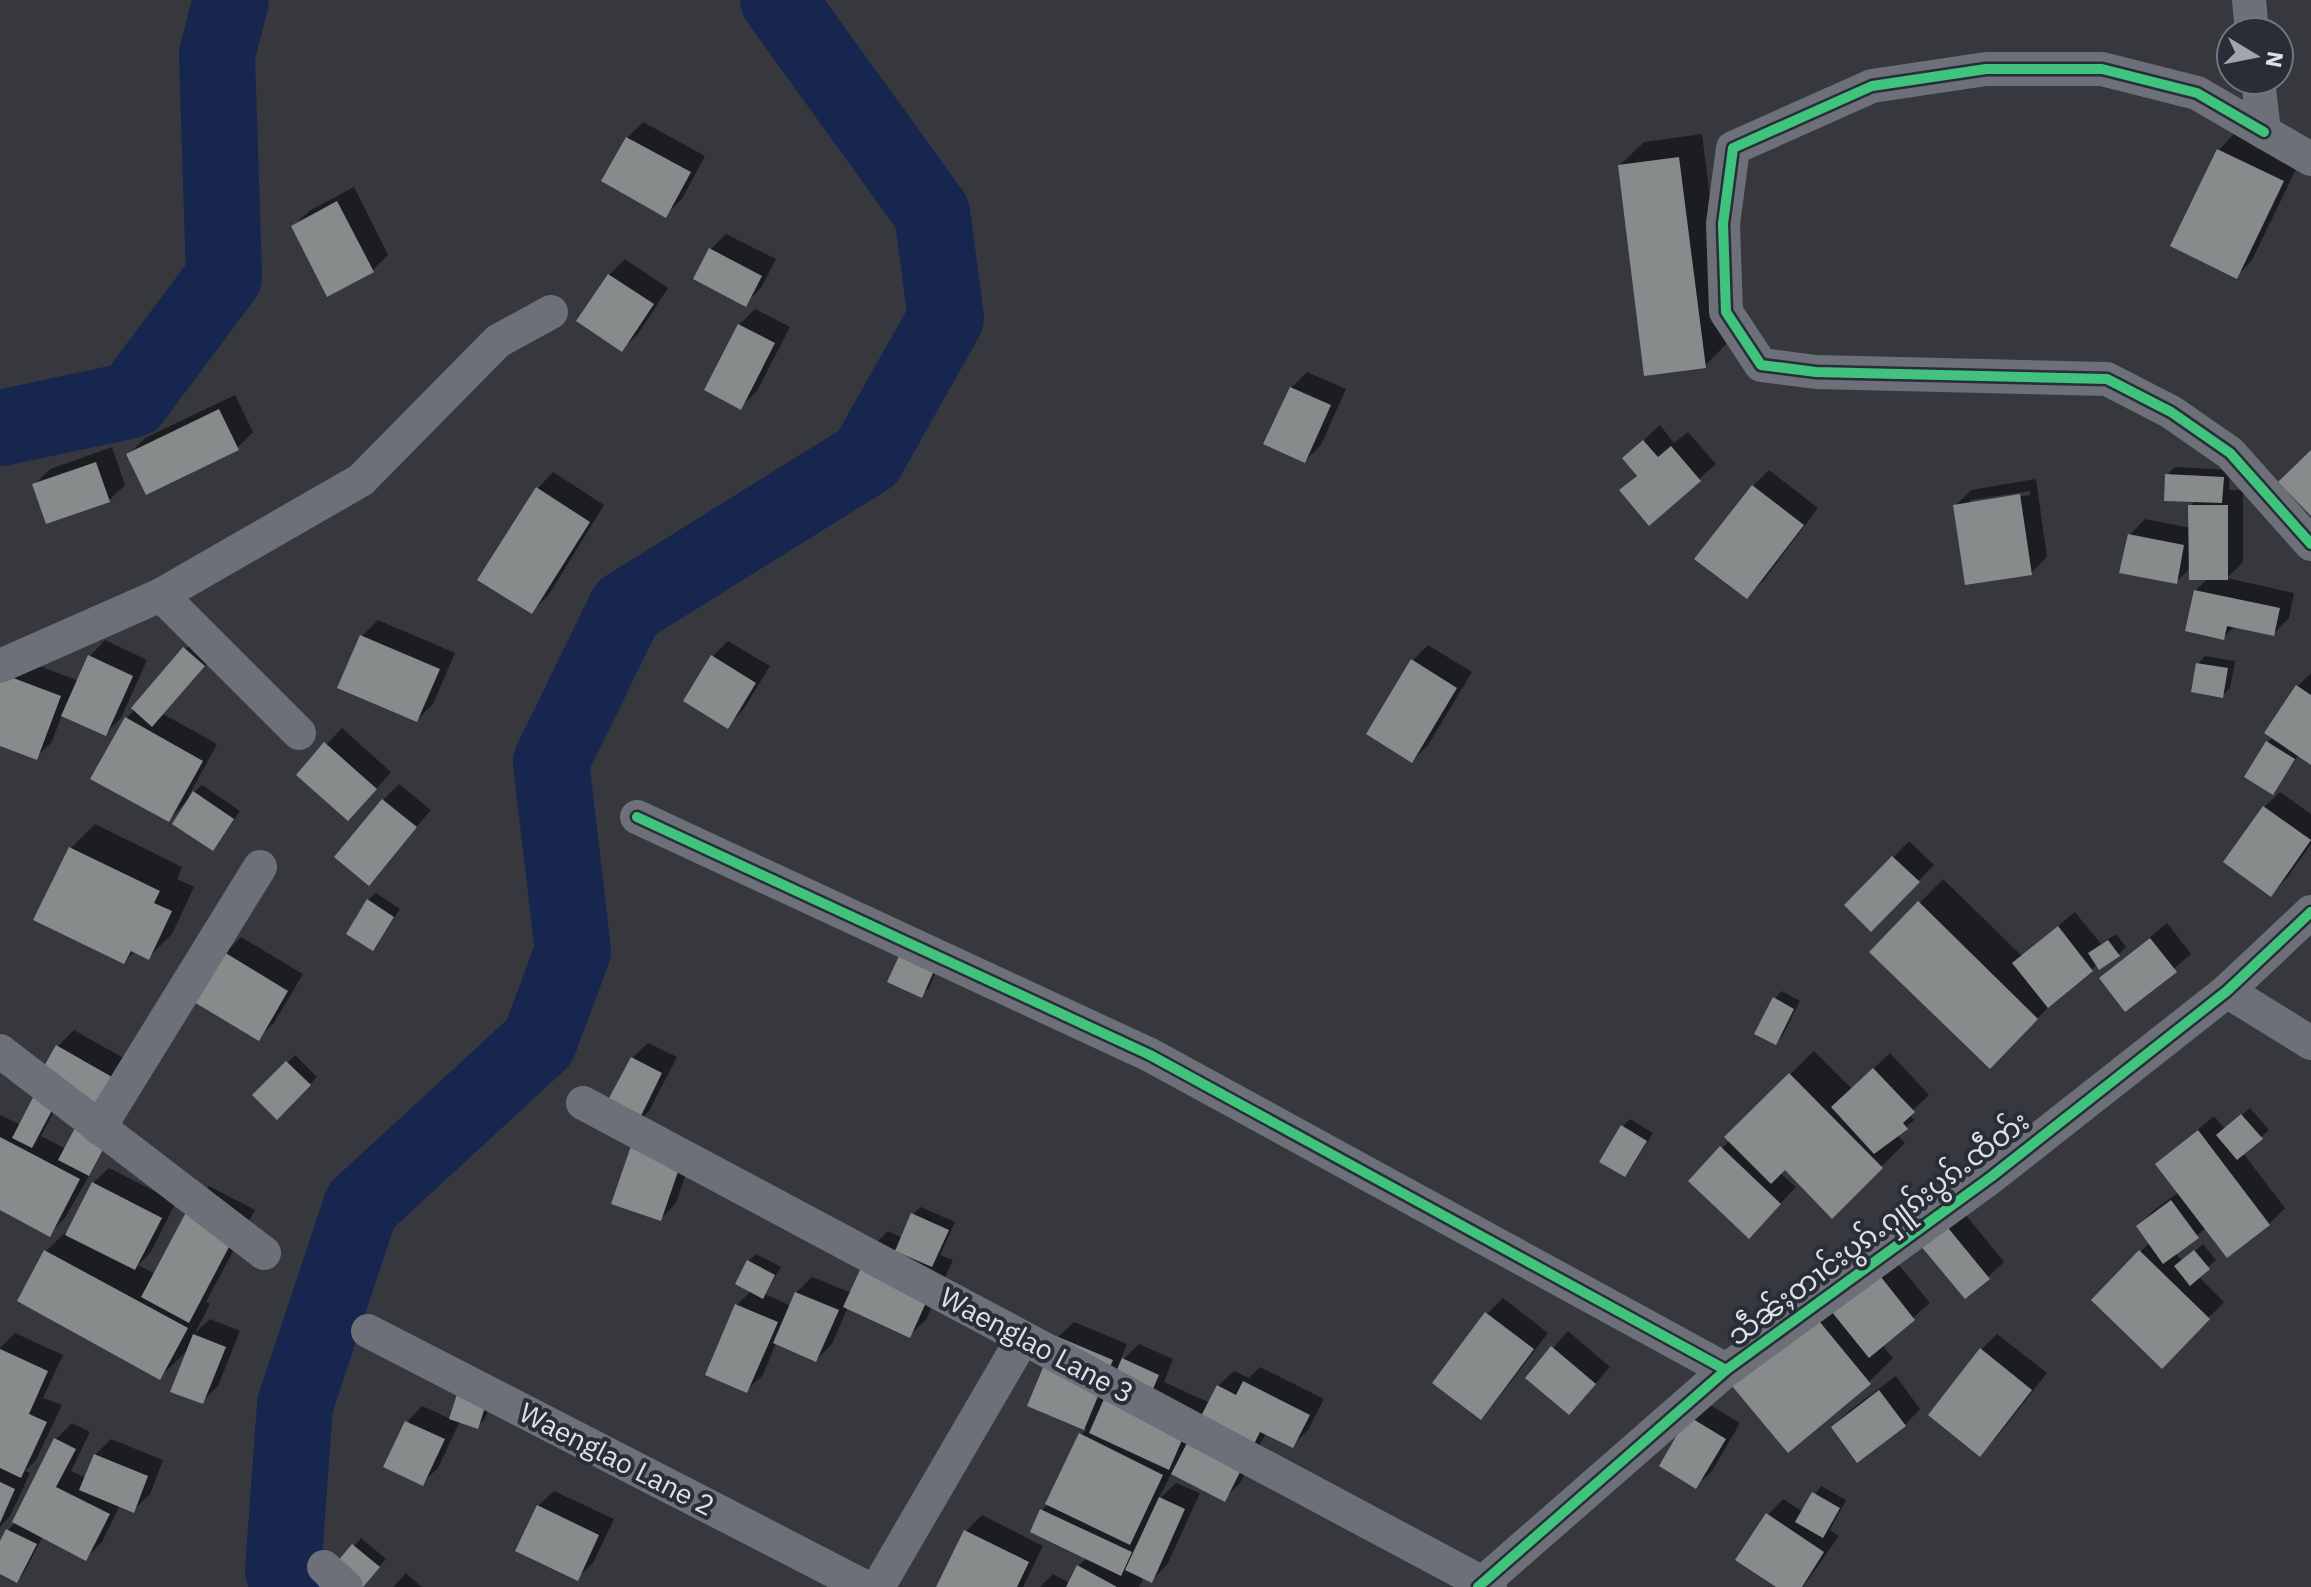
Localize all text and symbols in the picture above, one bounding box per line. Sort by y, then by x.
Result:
north arrow [2215,16,2295,96]
text: N [2260,49,2291,70]
street label: သဵၼ်ႈတၢင်းပွၵ်ႉႁူၵ်းပွၵ်ႉၸဵတ်း [1719,1102,2039,1357]
street label: Waenglao Lane 3 [934,1278,1140,1411]
street label: Waenglao Lane 2 [513,1393,721,1524]

